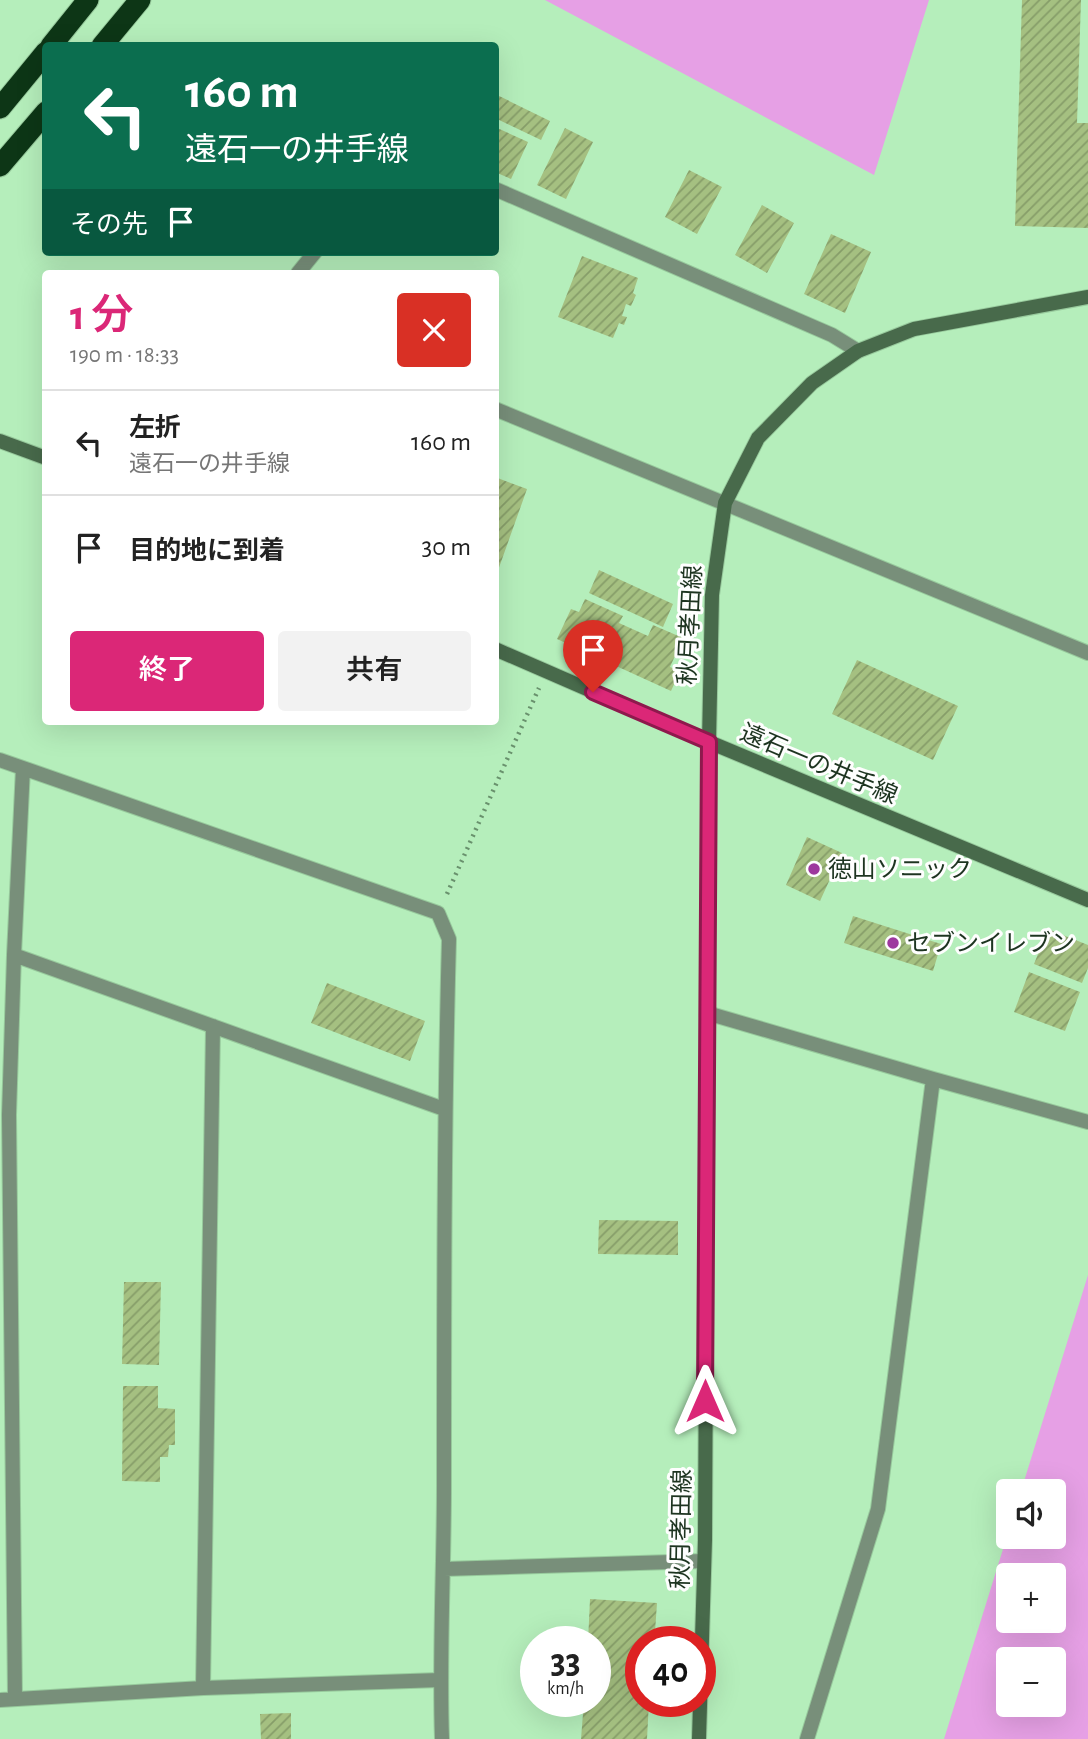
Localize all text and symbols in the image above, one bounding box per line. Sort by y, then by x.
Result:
text: 160 m [185,68,299,117]
icon: left [70,70,161,161]
text: 遠石一の井手線 [185,134,409,166]
icon: arrive [162,203,200,241]
text: その先 [70,212,148,238]
button: close [397,293,471,367]
text: 1 分 [70,295,133,337]
text: 190 m · 18:33 [70,344,179,367]
text: 左折 [129,415,181,441]
icon: left [70,424,108,462]
text: 160 m [411,429,471,455]
text: 遠石一の井手線 [129,453,290,476]
icon: arrive [70,529,108,567]
text: 30 m [421,534,471,560]
text: 目的地に到着 [129,538,285,564]
street label: 秋月孝田線 [674,564,706,686]
pin [563,620,623,692]
button: 終了 [70,631,264,711]
button: 共有 [278,631,471,711]
icon: arrive [574,631,612,669]
street label: 遠石一の井手線 [737,719,901,809]
place label: 徳山ソニック [828,856,972,882]
marker: 徳山ソニック [806,861,822,877]
place label: セブンイレブン [907,930,1075,956]
marker: セブンイレブン [885,935,901,951]
position arrow [668,1364,742,1438]
street label: 秋月孝田線 [667,1469,695,1589]
map controls [996,1479,1066,1717]
button: sound [996,1479,1066,1549]
button: + [996,1563,1066,1633]
speed limit sign: 40 [625,1626,716,1717]
text: 33 [550,1645,581,1680]
button: − [996,1647,1066,1717]
text: km/h [547,1680,584,1698]

